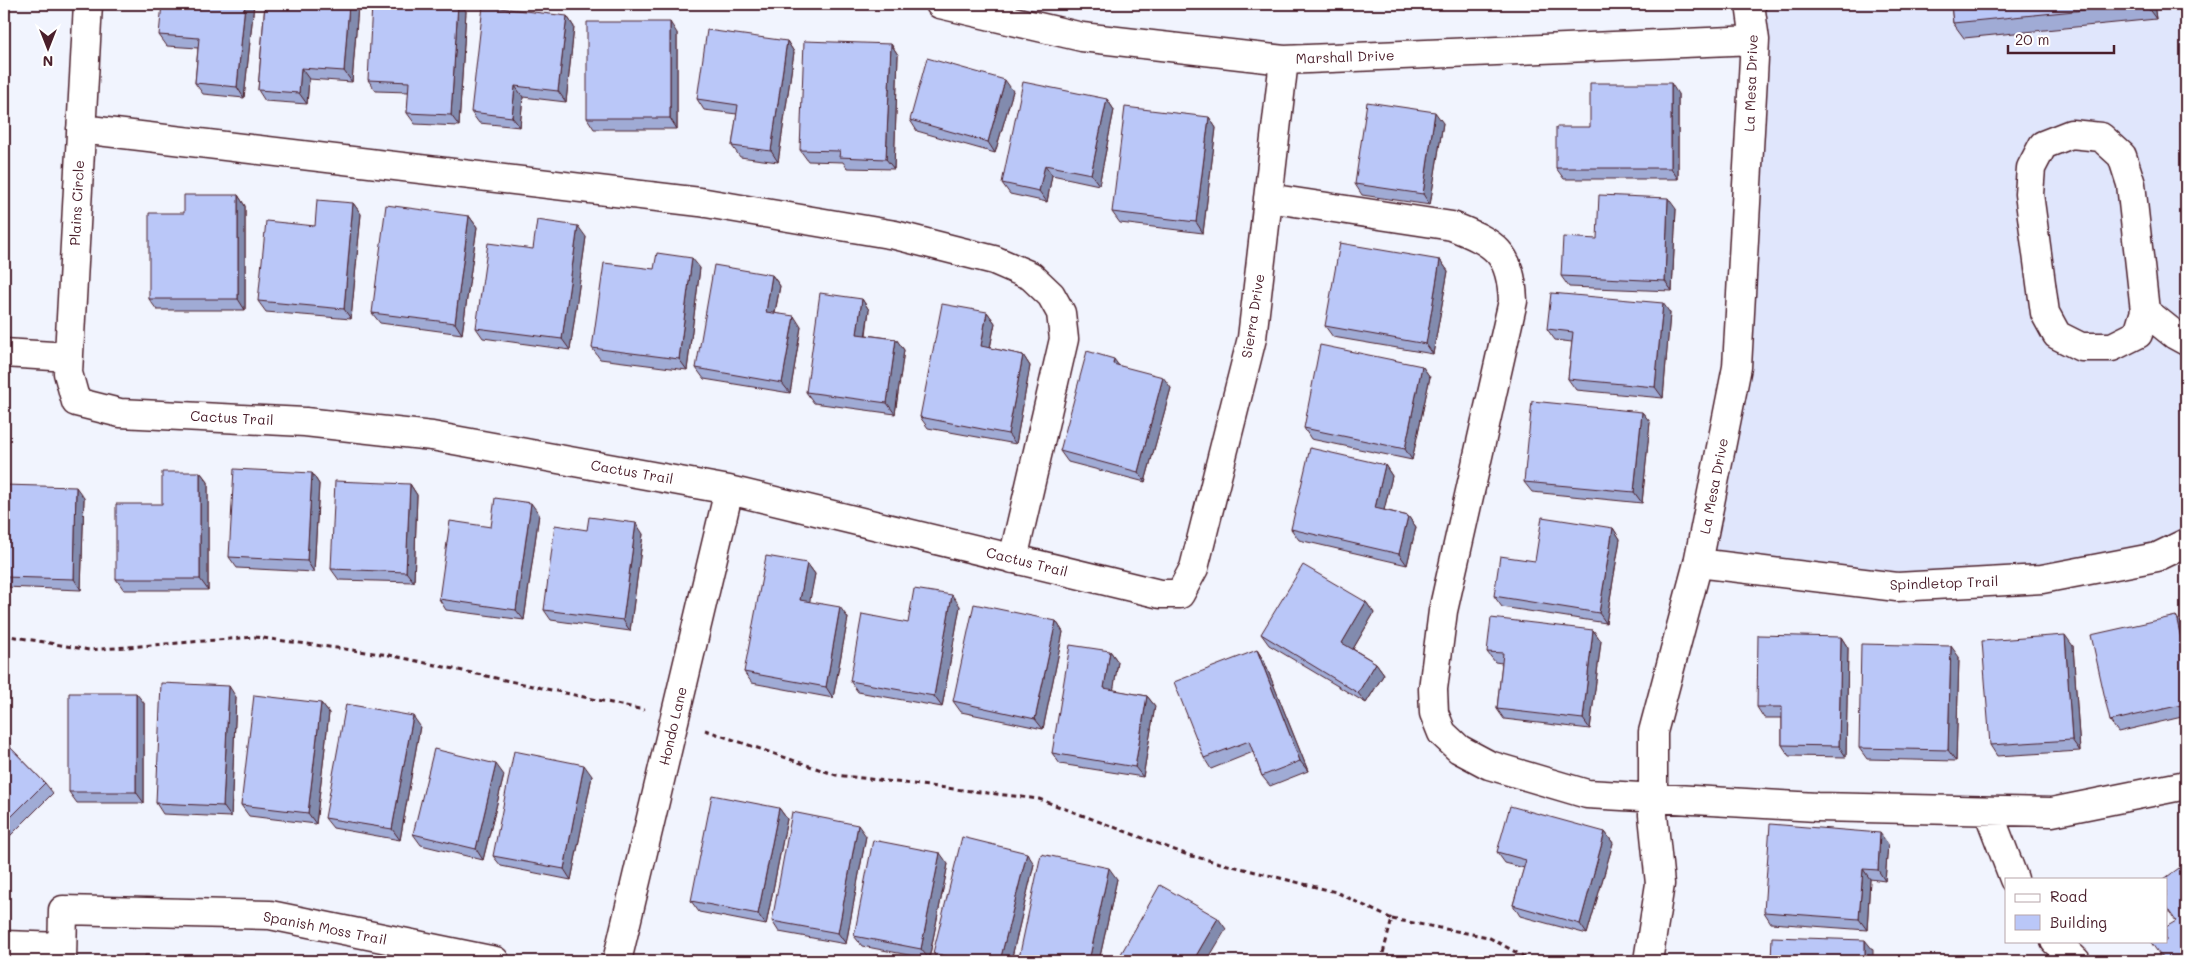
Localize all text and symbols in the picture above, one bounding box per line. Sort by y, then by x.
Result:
north arrow [22,22,72,72]
scale bar [2008,22,2114,54]
text: 20 m [2015,29,2049,49]
street label: La Mesa Drive [1739,34,1762,132]
street label: Marshall Drive [1295,45,1395,68]
text: N [43,52,53,71]
street label: Plains Circle [65,160,88,246]
street label: Sierra Drive [1236,272,1269,359]
street label: Cactus Trail [190,406,274,429]
street label: La Mesa Drive [1695,436,1732,536]
street label: Cactus Trail [589,455,675,488]
street label: Cactus Trail [984,542,1070,581]
street label: Spindletop Trail [1889,571,1999,594]
street label: Hondo Lane [654,685,691,767]
legend [2005,878,2168,942]
text: Road [2050,886,2087,906]
street label: Spanish Moss Trail [262,906,388,949]
text: Building [2050,912,2107,932]

